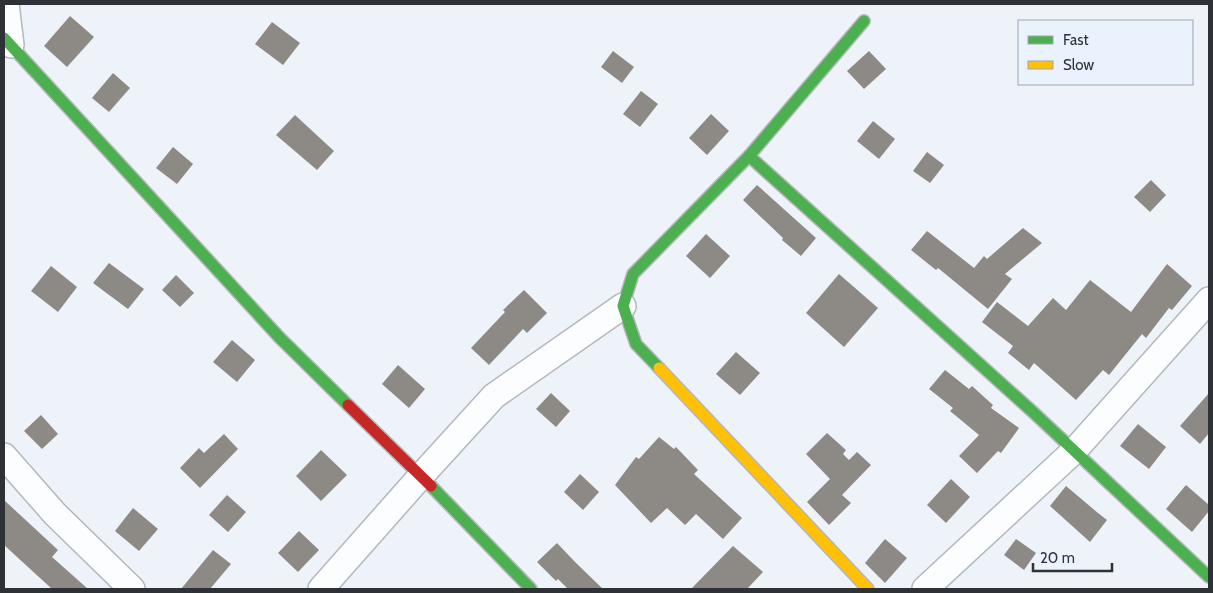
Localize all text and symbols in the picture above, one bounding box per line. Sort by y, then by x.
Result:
legend [1018,20,1193,85]
text: Fast [1063,31,1088,49]
text: Slow [1063,56,1094,74]
scale bar [1033,540,1112,572]
text: 20 m [1040,549,1075,567]

